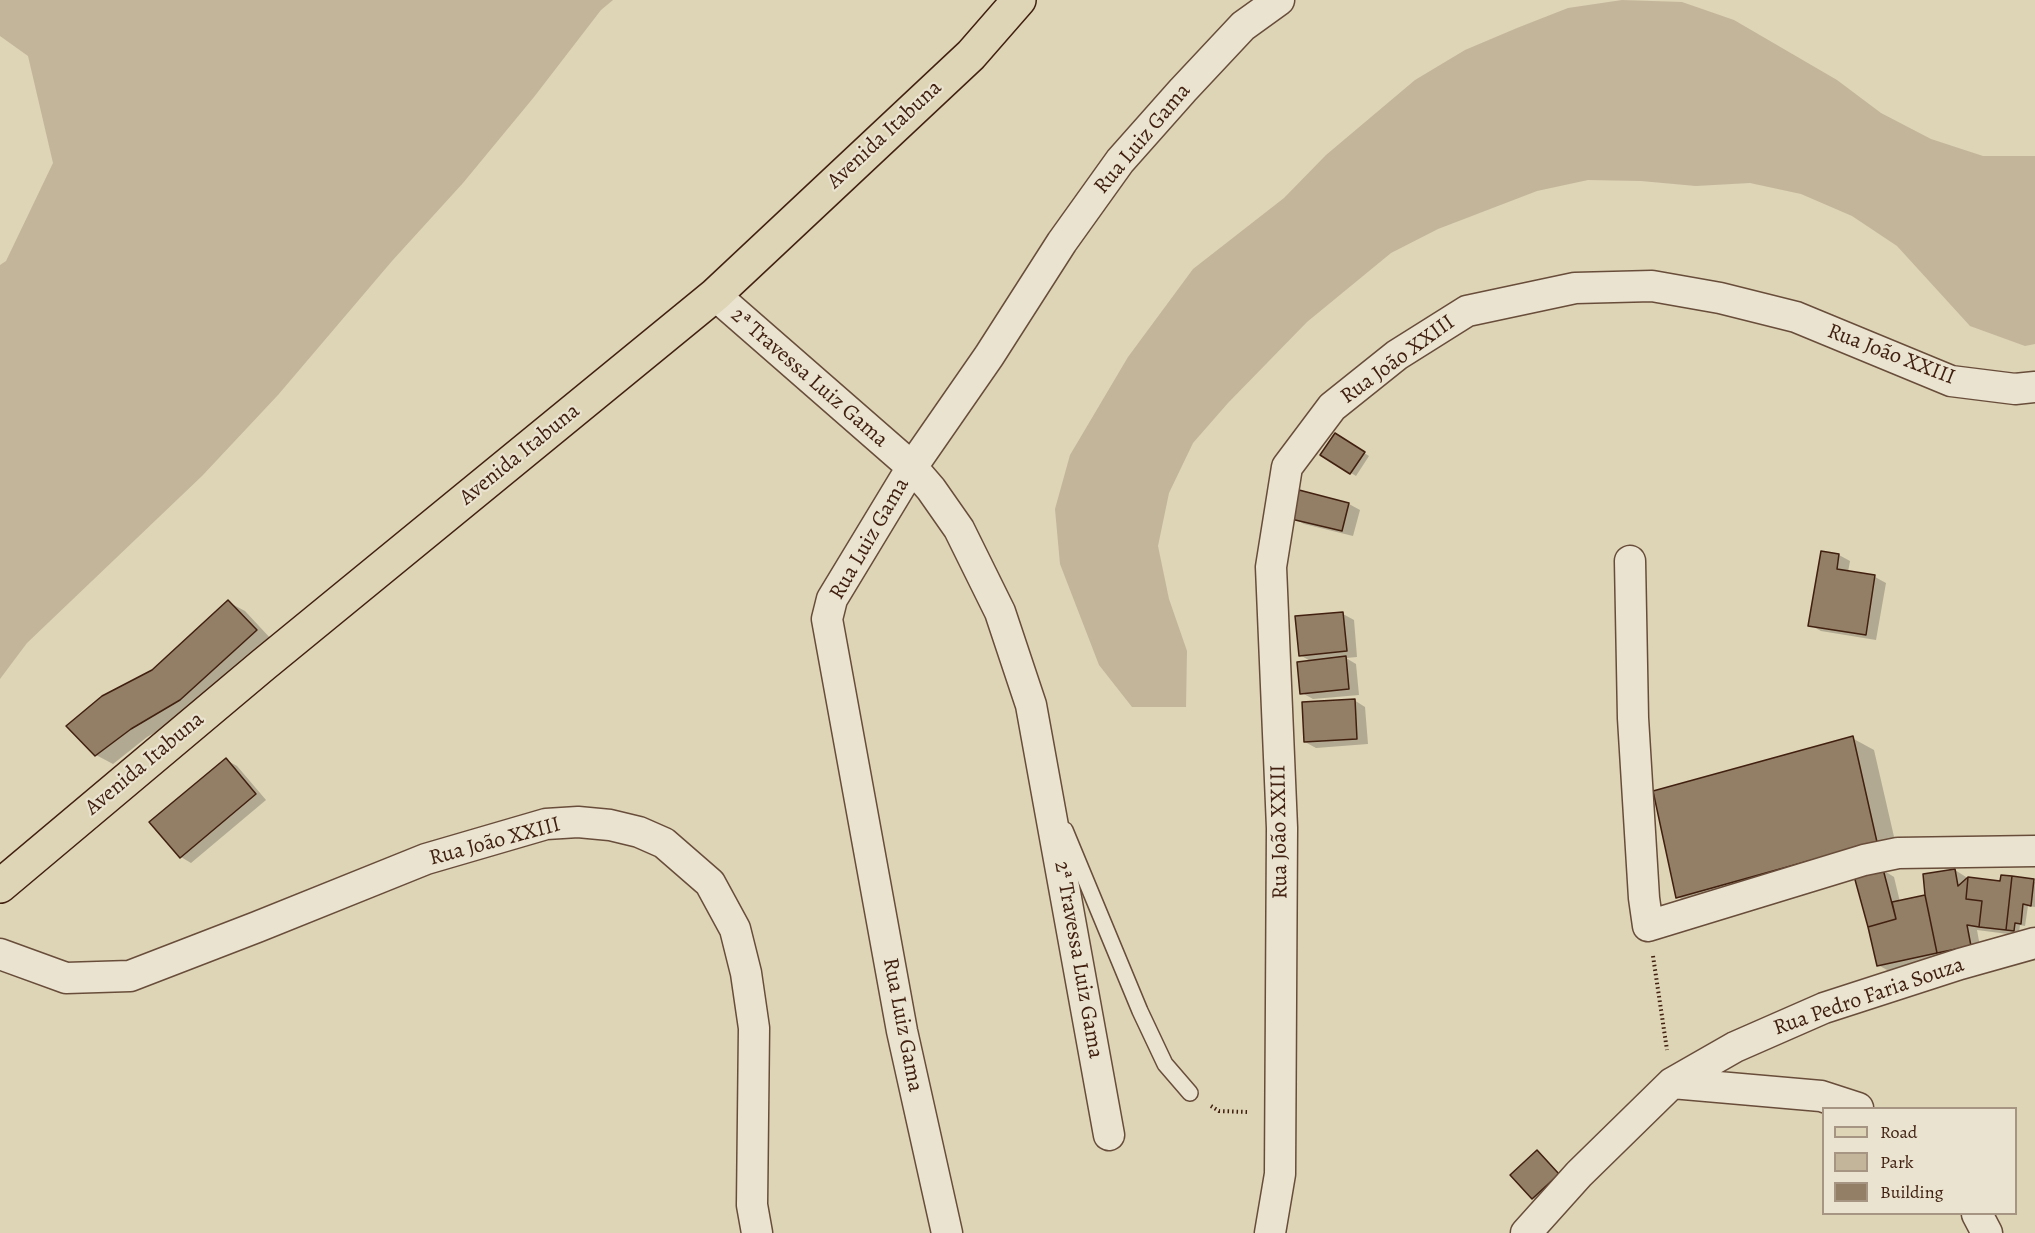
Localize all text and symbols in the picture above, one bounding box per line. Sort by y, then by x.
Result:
street label: Avenida Itabuna [822,75,948,195]
street label: Rua Luiz Gama [1089,78,1197,200]
street label: 2ª Travessa Luiz Gama [725,302,893,454]
street label: Rua João XXIII [1336,310,1460,410]
street label: Rua João XXIII [1823,319,1959,391]
street label: Avenida Itabuna [454,398,586,512]
street label: Rua Luiz Gama [824,473,916,605]
street label: Avenida Itabuna [80,707,210,821]
street label: Rua João XXIII [1266,764,1294,900]
street label: Rua João XXIII [426,812,564,872]
street label: 2ª Travessa Luiz Gama [1048,859,1108,1061]
street label: Rua Pedro Faria Souza [1770,952,1968,1042]
street label: Rua Luiz Gama [876,956,928,1094]
legend [1822,1107,2017,1215]
text: Road [1880,1120,1917,1144]
text: Park [1880,1150,1914,1174]
text: Building [1880,1180,1944,1204]

